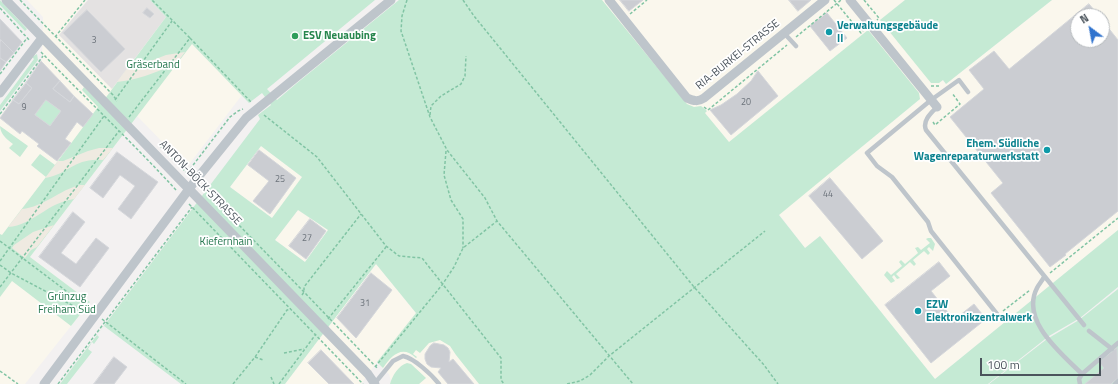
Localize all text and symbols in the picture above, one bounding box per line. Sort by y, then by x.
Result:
north arrow [1070,8,1110,48]
text: N [1077,10,1092,27]
street label: RIA-BURKEI-STRASSE [693,17,783,93]
place label: Verwaltungsgebäude II [837,19,938,45]
marker: Verwaltungsgebäude II [824,27,834,37]
place label: ESV Neuaubing [303,29,376,43]
marker: ESV Neuaubing [290,31,300,41]
house number: 3 [91,36,97,46]
park label: Gräserband [126,58,180,72]
house number: 20 [741,98,751,108]
house number: 9 [21,103,27,113]
place label: Ehem. Südliche Wagenreparaturwerkstatt [914,137,1039,163]
street label: ANTON-BÖCK-STRASSE [156,138,244,228]
marker: Ehem. Südliche Wagenreparaturwerkstatt [1042,145,1052,155]
house number: 25 [275,175,285,185]
house number: 44 [823,190,833,200]
house number: 27 [302,234,312,244]
park label: Kiefernhain [200,235,252,249]
park label: Grünzug Freiham Süd [38,290,96,316]
place label: EZW Elektronikzentralwerk [926,298,1032,324]
house number: 31 [360,299,370,309]
marker: EZW Elektronikzentralwerk [913,306,923,316]
scale bar [982,350,1103,376]
text: 100 m [987,355,1020,374]

